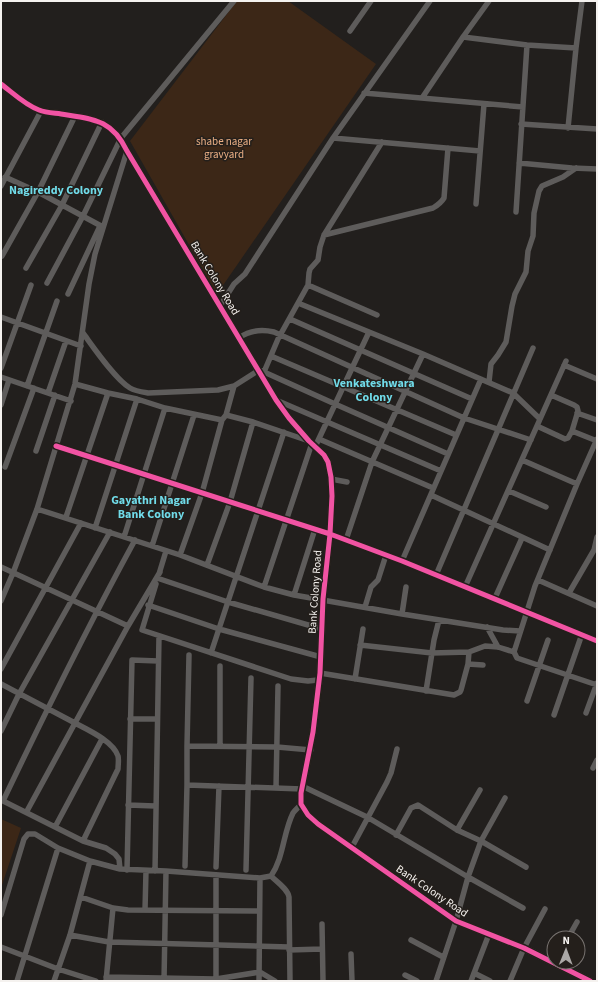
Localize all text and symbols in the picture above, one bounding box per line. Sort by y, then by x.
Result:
park label: shabe nagar gravyard [196,134,252,162]
district label: Nagireddy Colony [9,182,104,199]
street label: Bank Colony Road [187,238,243,318]
district label: Venkateshwara Colony [332,375,415,406]
district label: Gayathri Nagar Bank Colony [111,492,191,523]
street label: Bank Colony Road [305,550,325,634]
street label: Bank Colony Road [393,861,471,921]
north arrow [546,930,586,970]
text: N [562,933,570,948]

